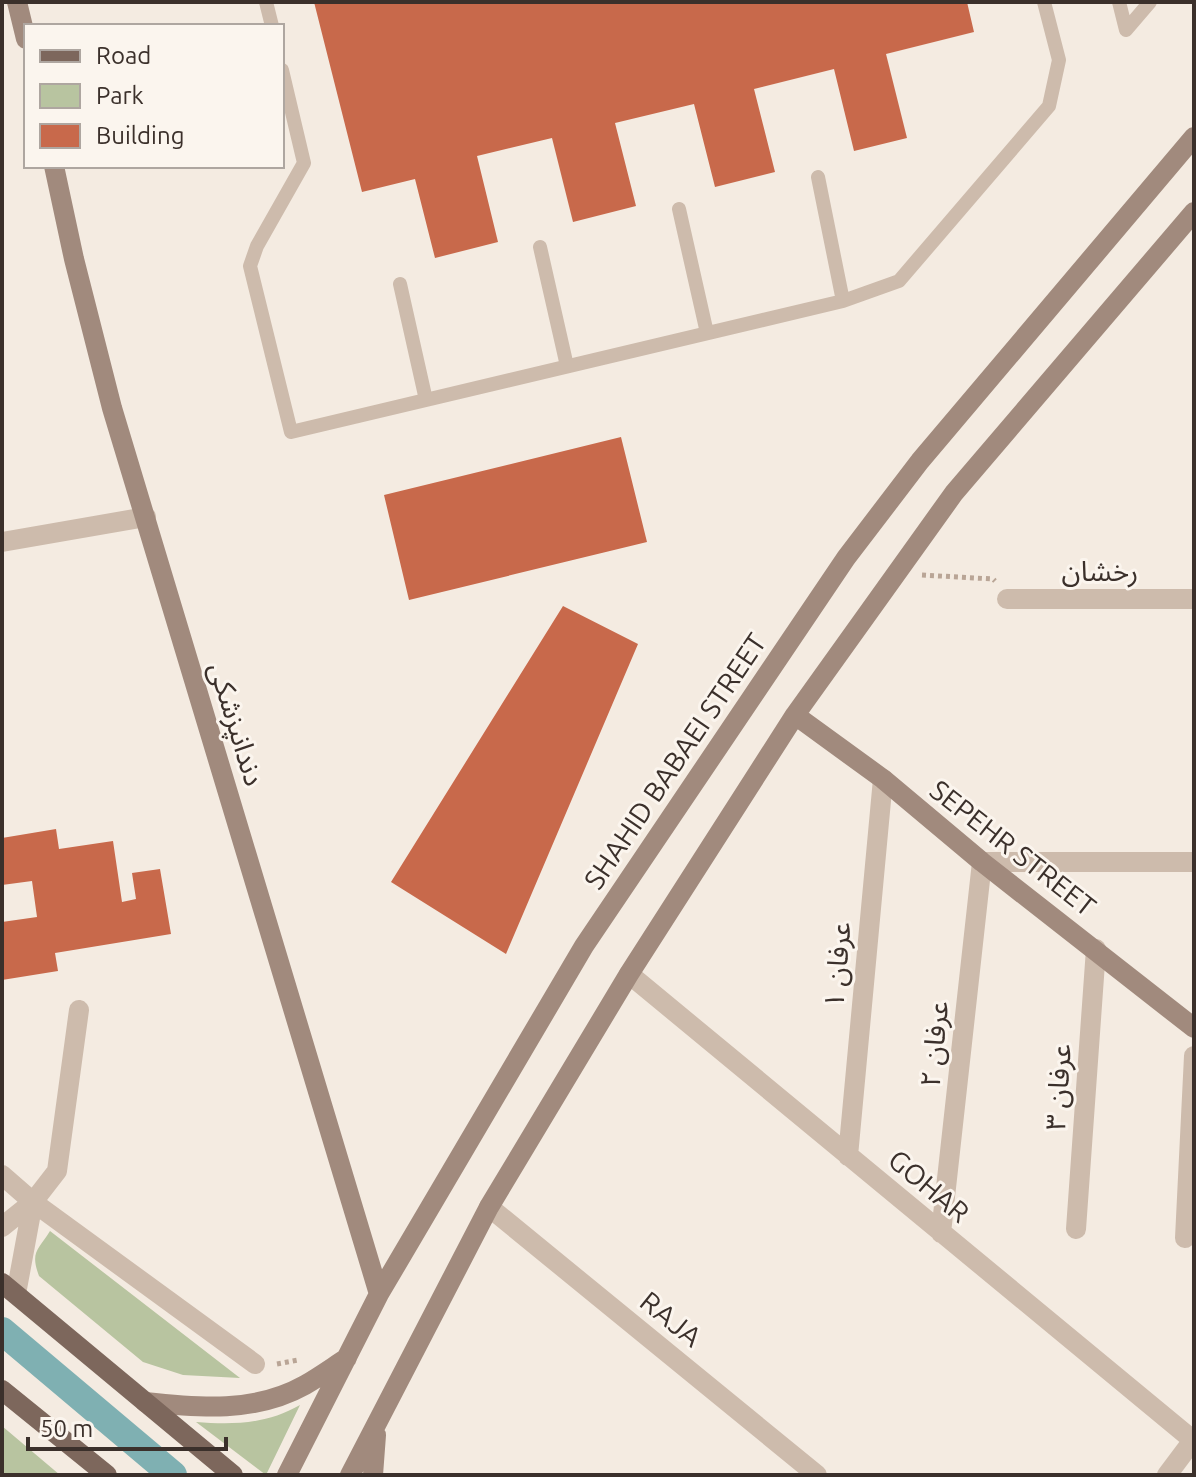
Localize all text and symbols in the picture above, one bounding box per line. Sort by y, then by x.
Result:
legend [24,24,284,168]
text: Road [96,42,151,69]
text: Park [96,82,144,109]
text: Building [96,122,184,149]
street label: رخشان [1062,555,1138,588]
street label: SHAHID BABAEI STREET [578,627,772,894]
street label: دندانپزشکی [201,658,271,790]
street label: SEPEHR STREET [925,774,1102,922]
street label: عرفان ۱ [817,920,858,1010]
street label: عرفان ۲ [914,999,955,1089]
street label: عرفان ۳ [1039,1043,1078,1131]
street label: GOHAR [883,1143,976,1228]
street label: RAJA [635,1285,708,1352]
scale bar [28,1401,226,1451]
text: 50 m [40,1415,93,1442]

